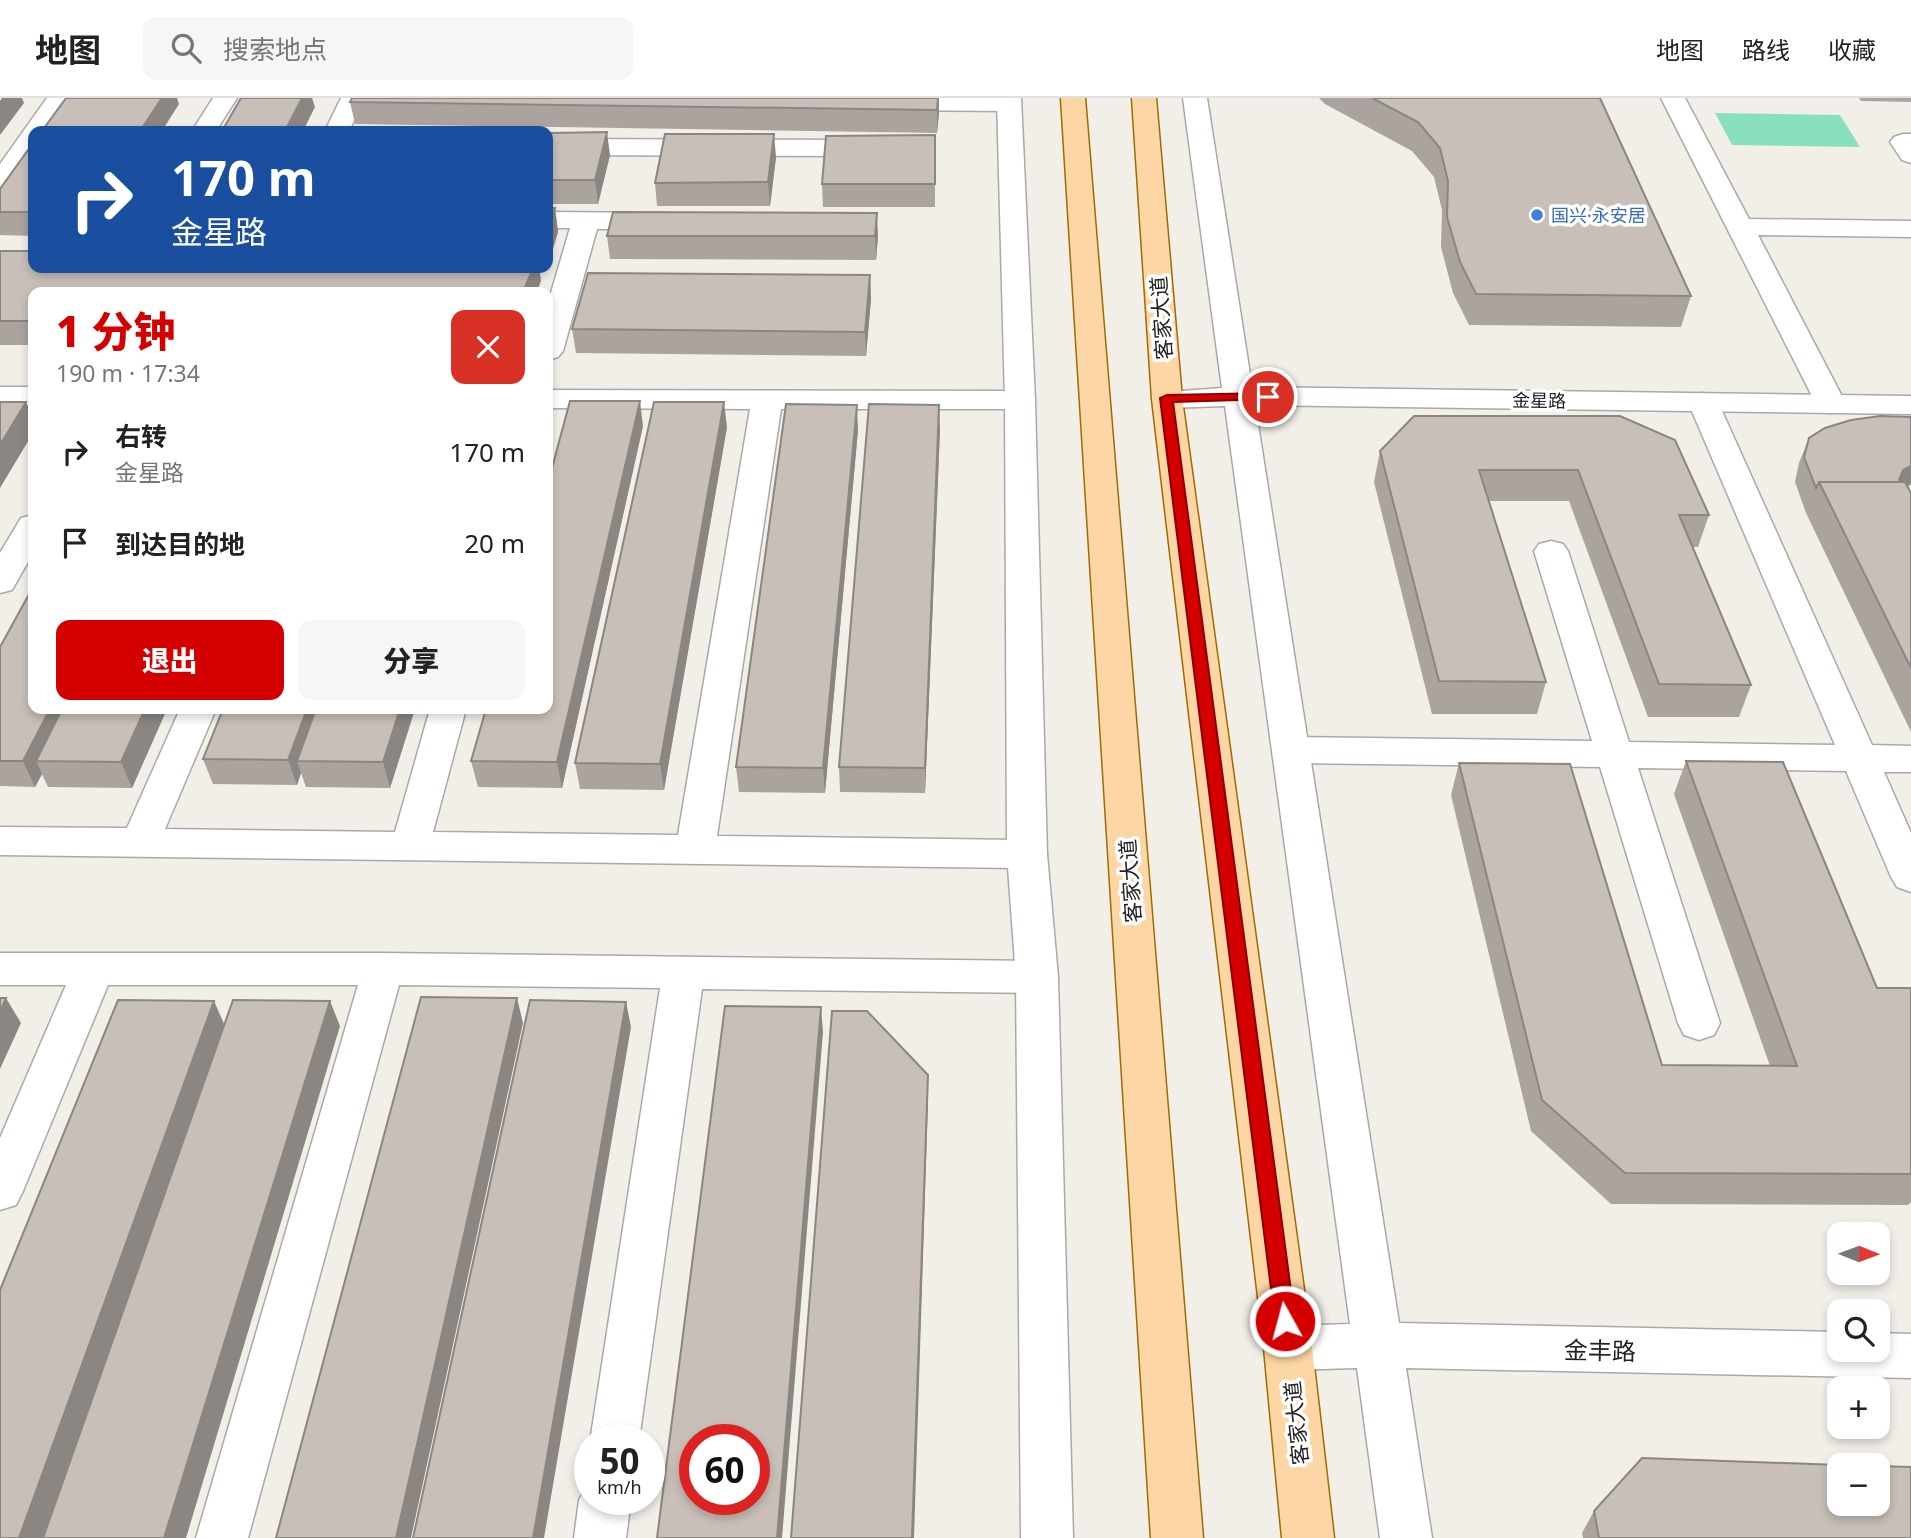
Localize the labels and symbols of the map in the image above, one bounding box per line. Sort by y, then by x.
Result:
place label: 国兴·永安居 [1551,203,1646,227]
marker: 国兴·永安居 [1529,207,1545,223]
street label: 客家大道 [1144,275,1178,361]
pin [1238,367,1298,427]
street label: 金星路 [1512,388,1566,412]
street label: 客家大道 [1113,838,1147,924]
north arrow [1827,1222,1890,1284]
position arrow [1248,1284,1322,1358]
street label: 金丰路 [1564,1333,1636,1367]
street label: 客家大道 [1278,1380,1314,1466]
speed limit sign: 60 [679,1424,770,1515]

